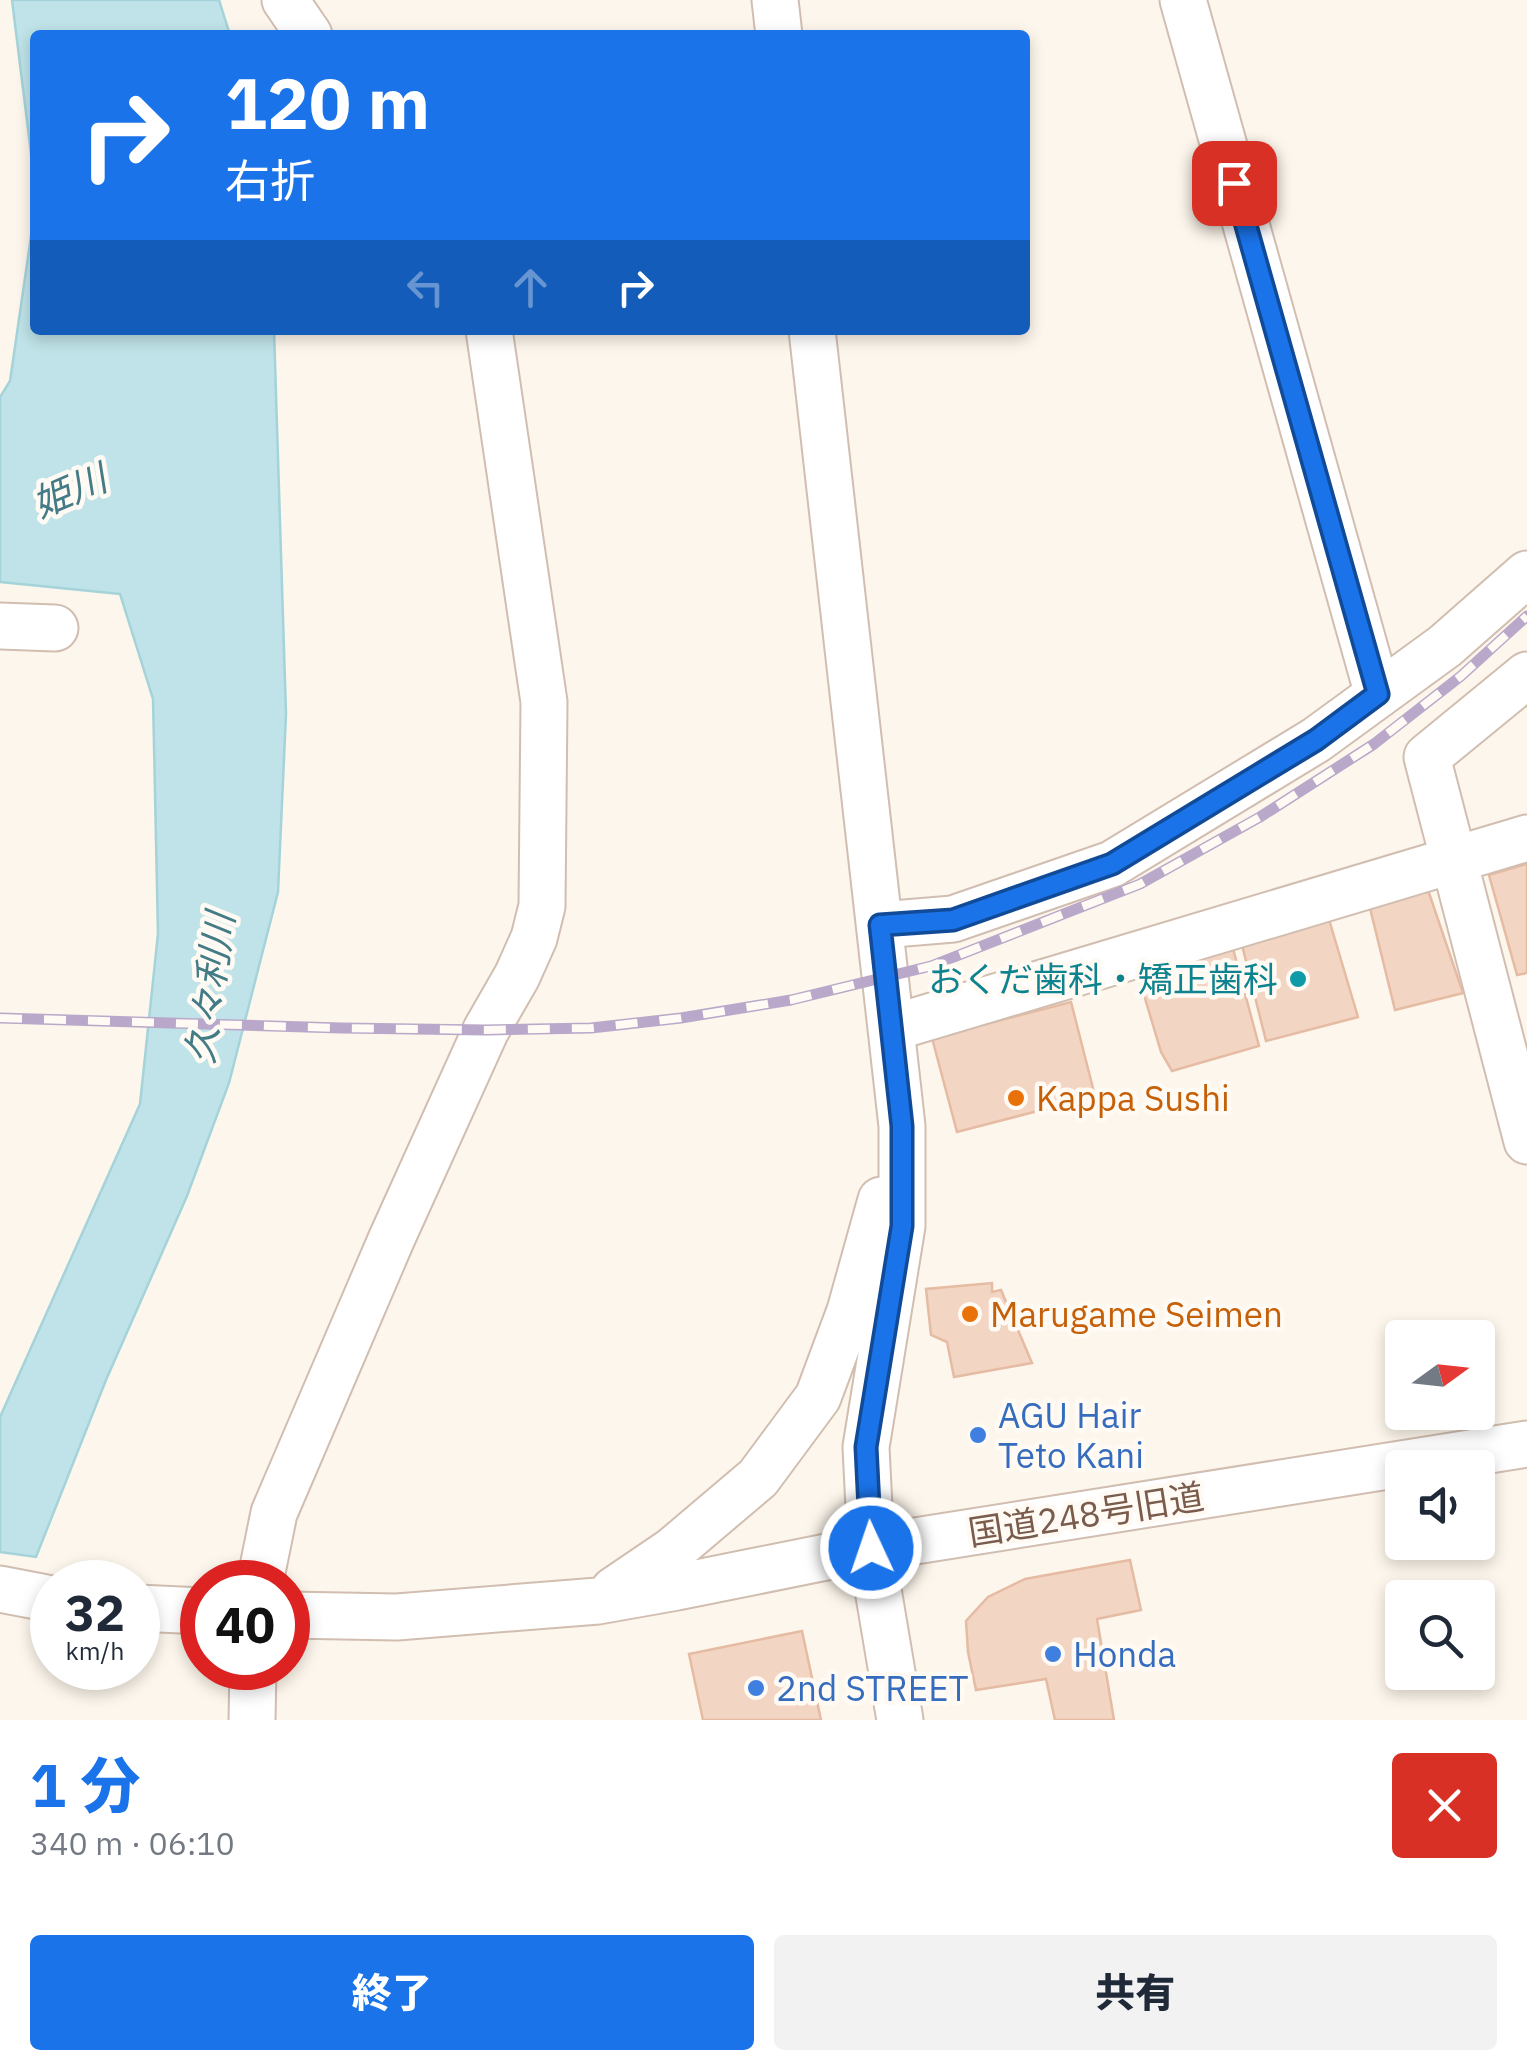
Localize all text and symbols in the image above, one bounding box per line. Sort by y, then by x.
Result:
text: 120 m [225,57,430,148]
icon: right [60,70,190,200]
pin [1192,141,1277,226]
text: 右折 [225,151,315,209]
icon: arrive [1207,156,1262,211]
icon: left [398,260,453,315]
icon: ahead [503,260,558,315]
icon: right [608,260,663,315]
water label: 姫川 [24,451,117,527]
water label: 久々利川 [174,905,244,1067]
place label: おくだ歯科・矯正歯科 [928,956,1278,1002]
marker: おくだ歯科・矯正歯科 [1287,968,1309,990]
place label: Kappa Sushi [1036,1075,1230,1121]
marker: Kappa Sushi [1005,1087,1027,1109]
place label: Marugame Seimen [990,1291,1283,1337]
marker: Marugame Seimen [959,1303,981,1325]
north arrow [1385,1320,1495,1430]
map controls [1385,1320,1495,1690]
place label: AGU Hair Teto Kani [998,1392,1144,1478]
marker: AGU Hair Teto Kani [967,1424,989,1446]
button: sound [1385,1450,1495,1560]
street label: 国道248号旧道 [965,1473,1207,1555]
position arrow [819,1496,923,1600]
speed limit sign: 40 [180,1560,310,1690]
text: 32 [65,1580,125,1645]
button: search [1385,1580,1495,1690]
place label: Honda [1073,1631,1176,1677]
text: km/h [66,1634,124,1667]
marker: Honda [1042,1643,1064,1665]
place label: 2nd STREET [776,1665,969,1711]
marker: 2nd STREET [745,1677,767,1699]
text: 1 分 [30,1745,140,1824]
button: close [1392,1753,1497,1858]
text: 340 m · 06:10 [30,1822,235,1864]
button: 終了 [30,1935,754,2050]
button: 共有 [774,1935,1497,2050]

